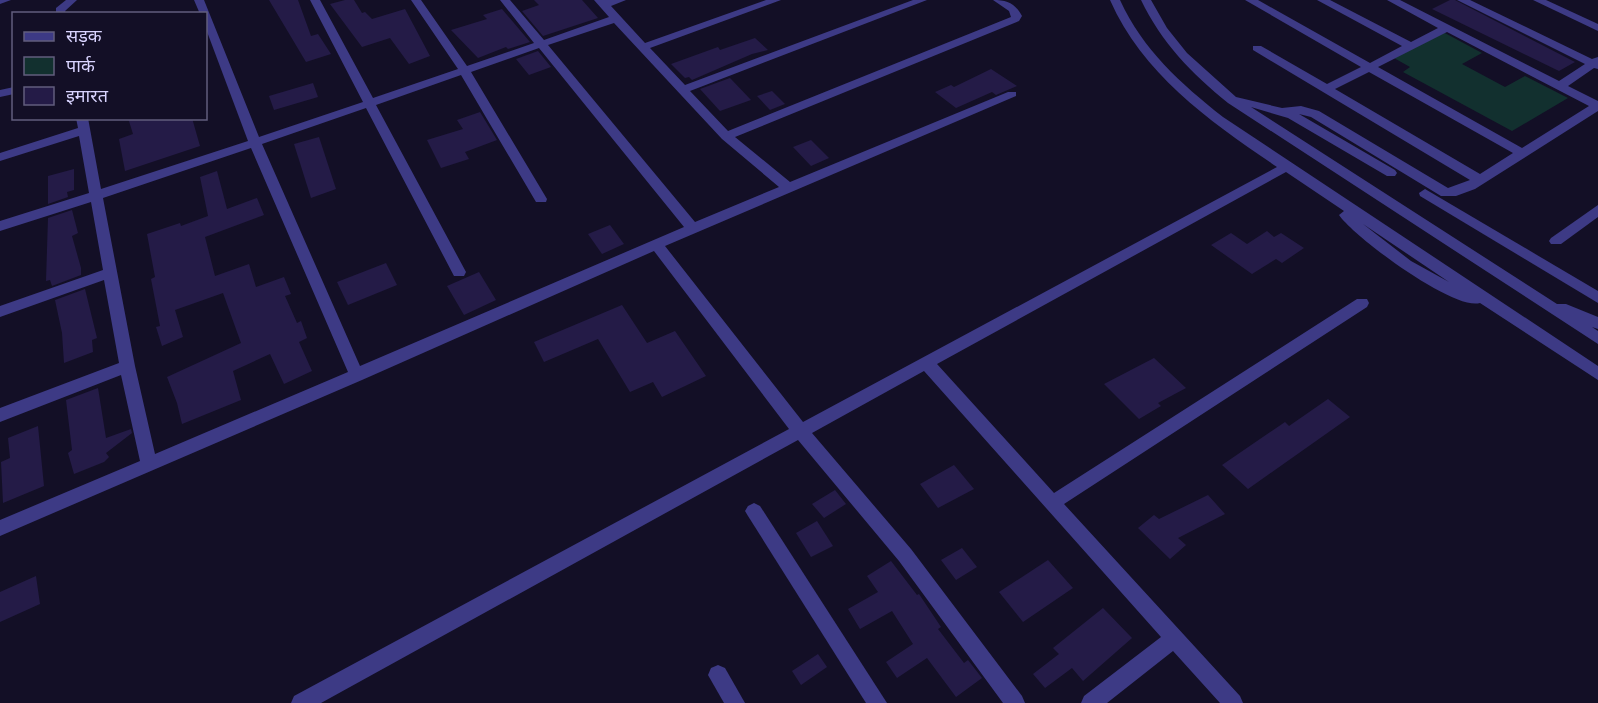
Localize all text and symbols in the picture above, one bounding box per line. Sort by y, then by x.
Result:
legend [12,12,207,120]
text: सड़क [66,25,103,46]
text: पार्क [66,55,96,76]
text: इमारत [66,85,109,106]

